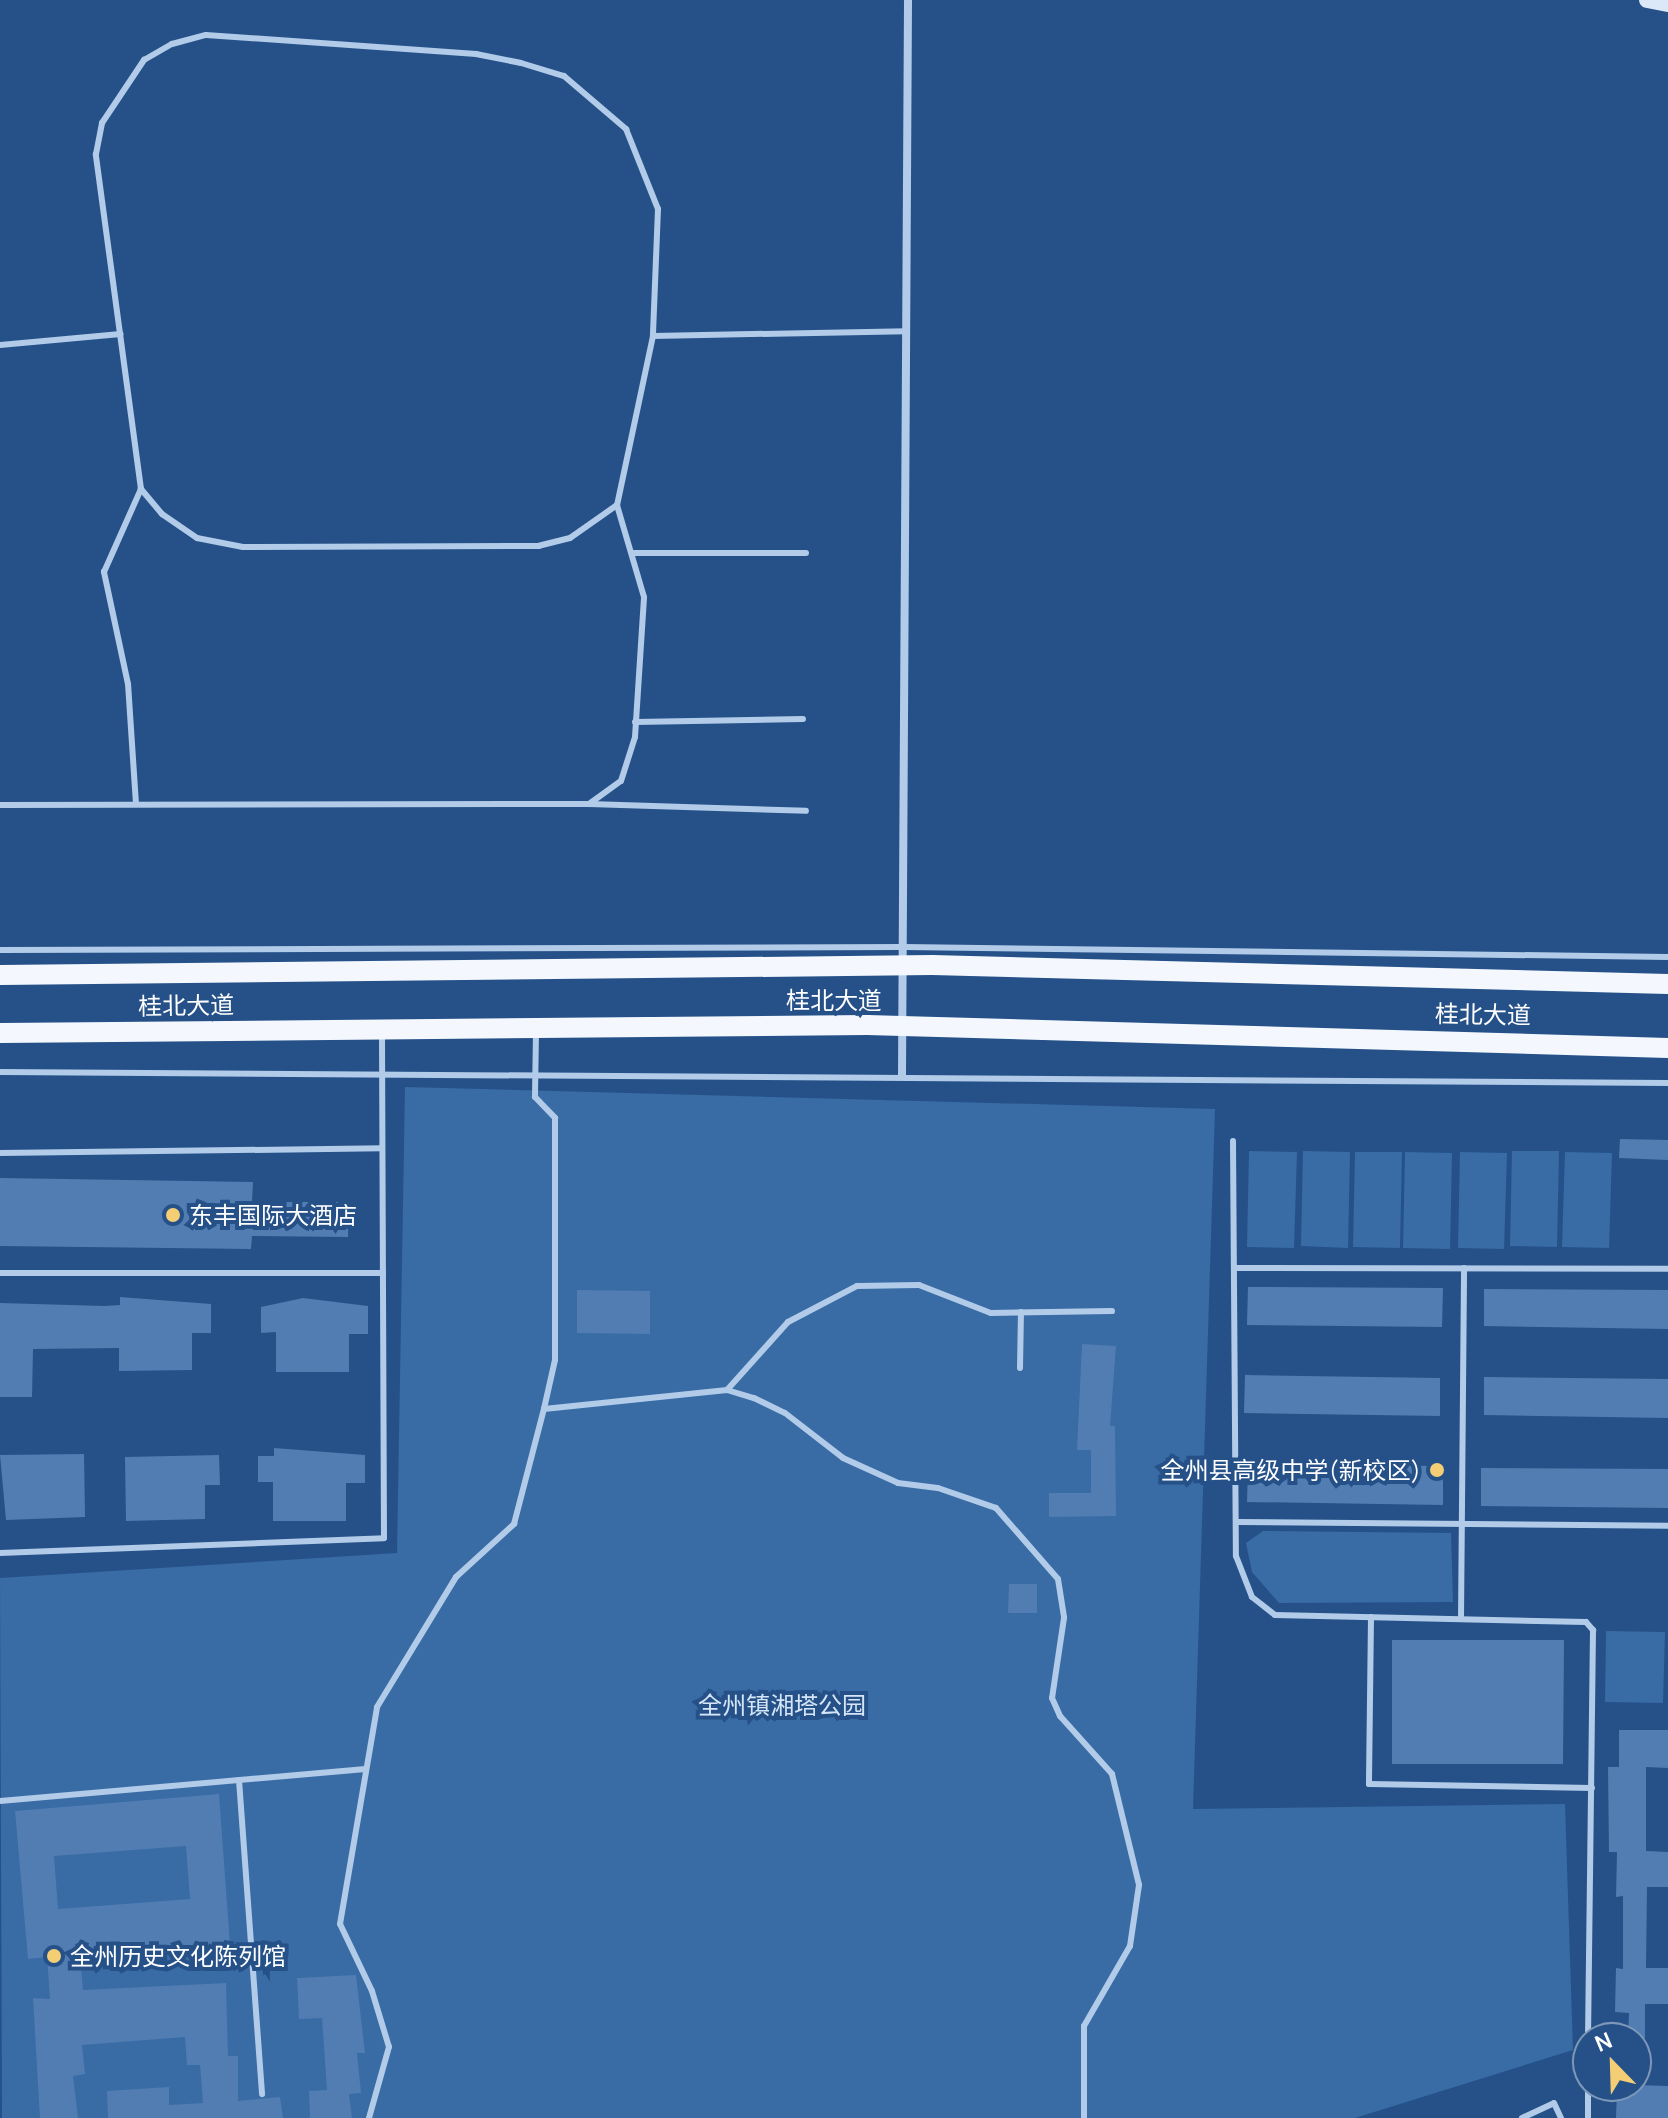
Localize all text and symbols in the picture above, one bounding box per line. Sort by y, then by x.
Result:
street label: 桂北大道 [786,986,882,1014]
street label: 桂北大道 [138,990,234,1020]
street label: 桂北大道 [1435,999,1531,1029]
place label: 东丰国际大酒店 [189,1201,357,1229]
marker: 东丰国际大酒店 [164,1206,182,1224]
place label: 全州县高级中学(新校区) [1161,1456,1421,1484]
marker: 全州县高级中学(新校区) [1428,1461,1446,1479]
park label: 全州镇湘塔公园 [698,1691,866,1719]
place label: 全州历史文化陈列馆 [70,1942,286,1970]
marker: 全州历史文化陈列馆 [45,1947,63,1965]
north arrow [1572,2022,1652,2102]
text: N [1590,2025,1617,2059]

